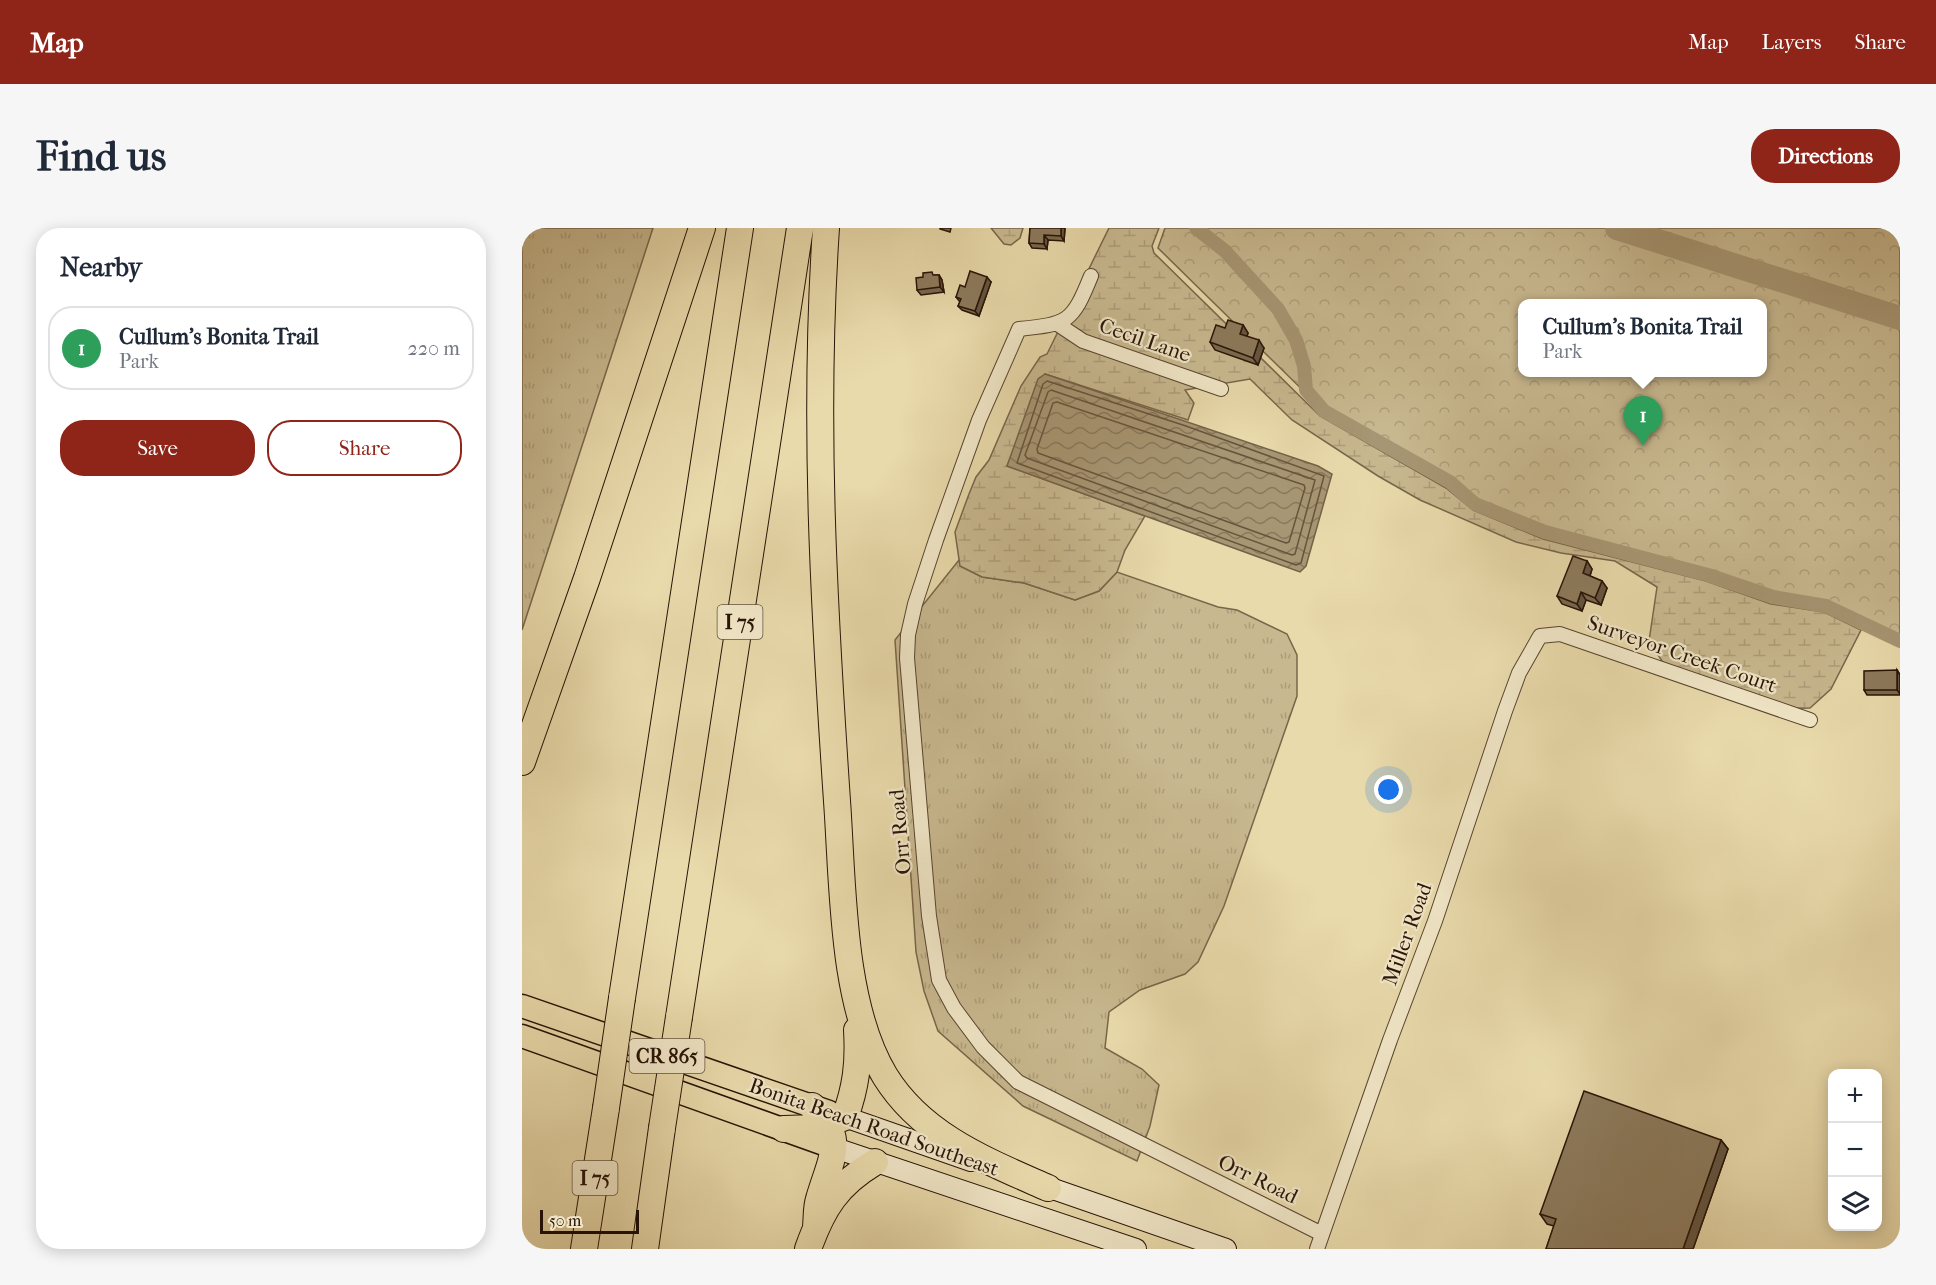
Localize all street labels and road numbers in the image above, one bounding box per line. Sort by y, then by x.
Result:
street label: Cecil Lane [1096,313,1194,367]
road number: I 75 [718,605,762,639]
street label: Surveyor Creek Court [1584,610,1780,698]
street label: Orr Road [884,788,916,876]
street label: Miller Road [1377,879,1437,989]
road number: CR 865 [630,1039,704,1073]
street label: Bonita Beach Road Southeast [746,1073,1002,1181]
street label: Orr Road [1214,1149,1302,1209]
road number: I 75 [572,1161,618,1195]

